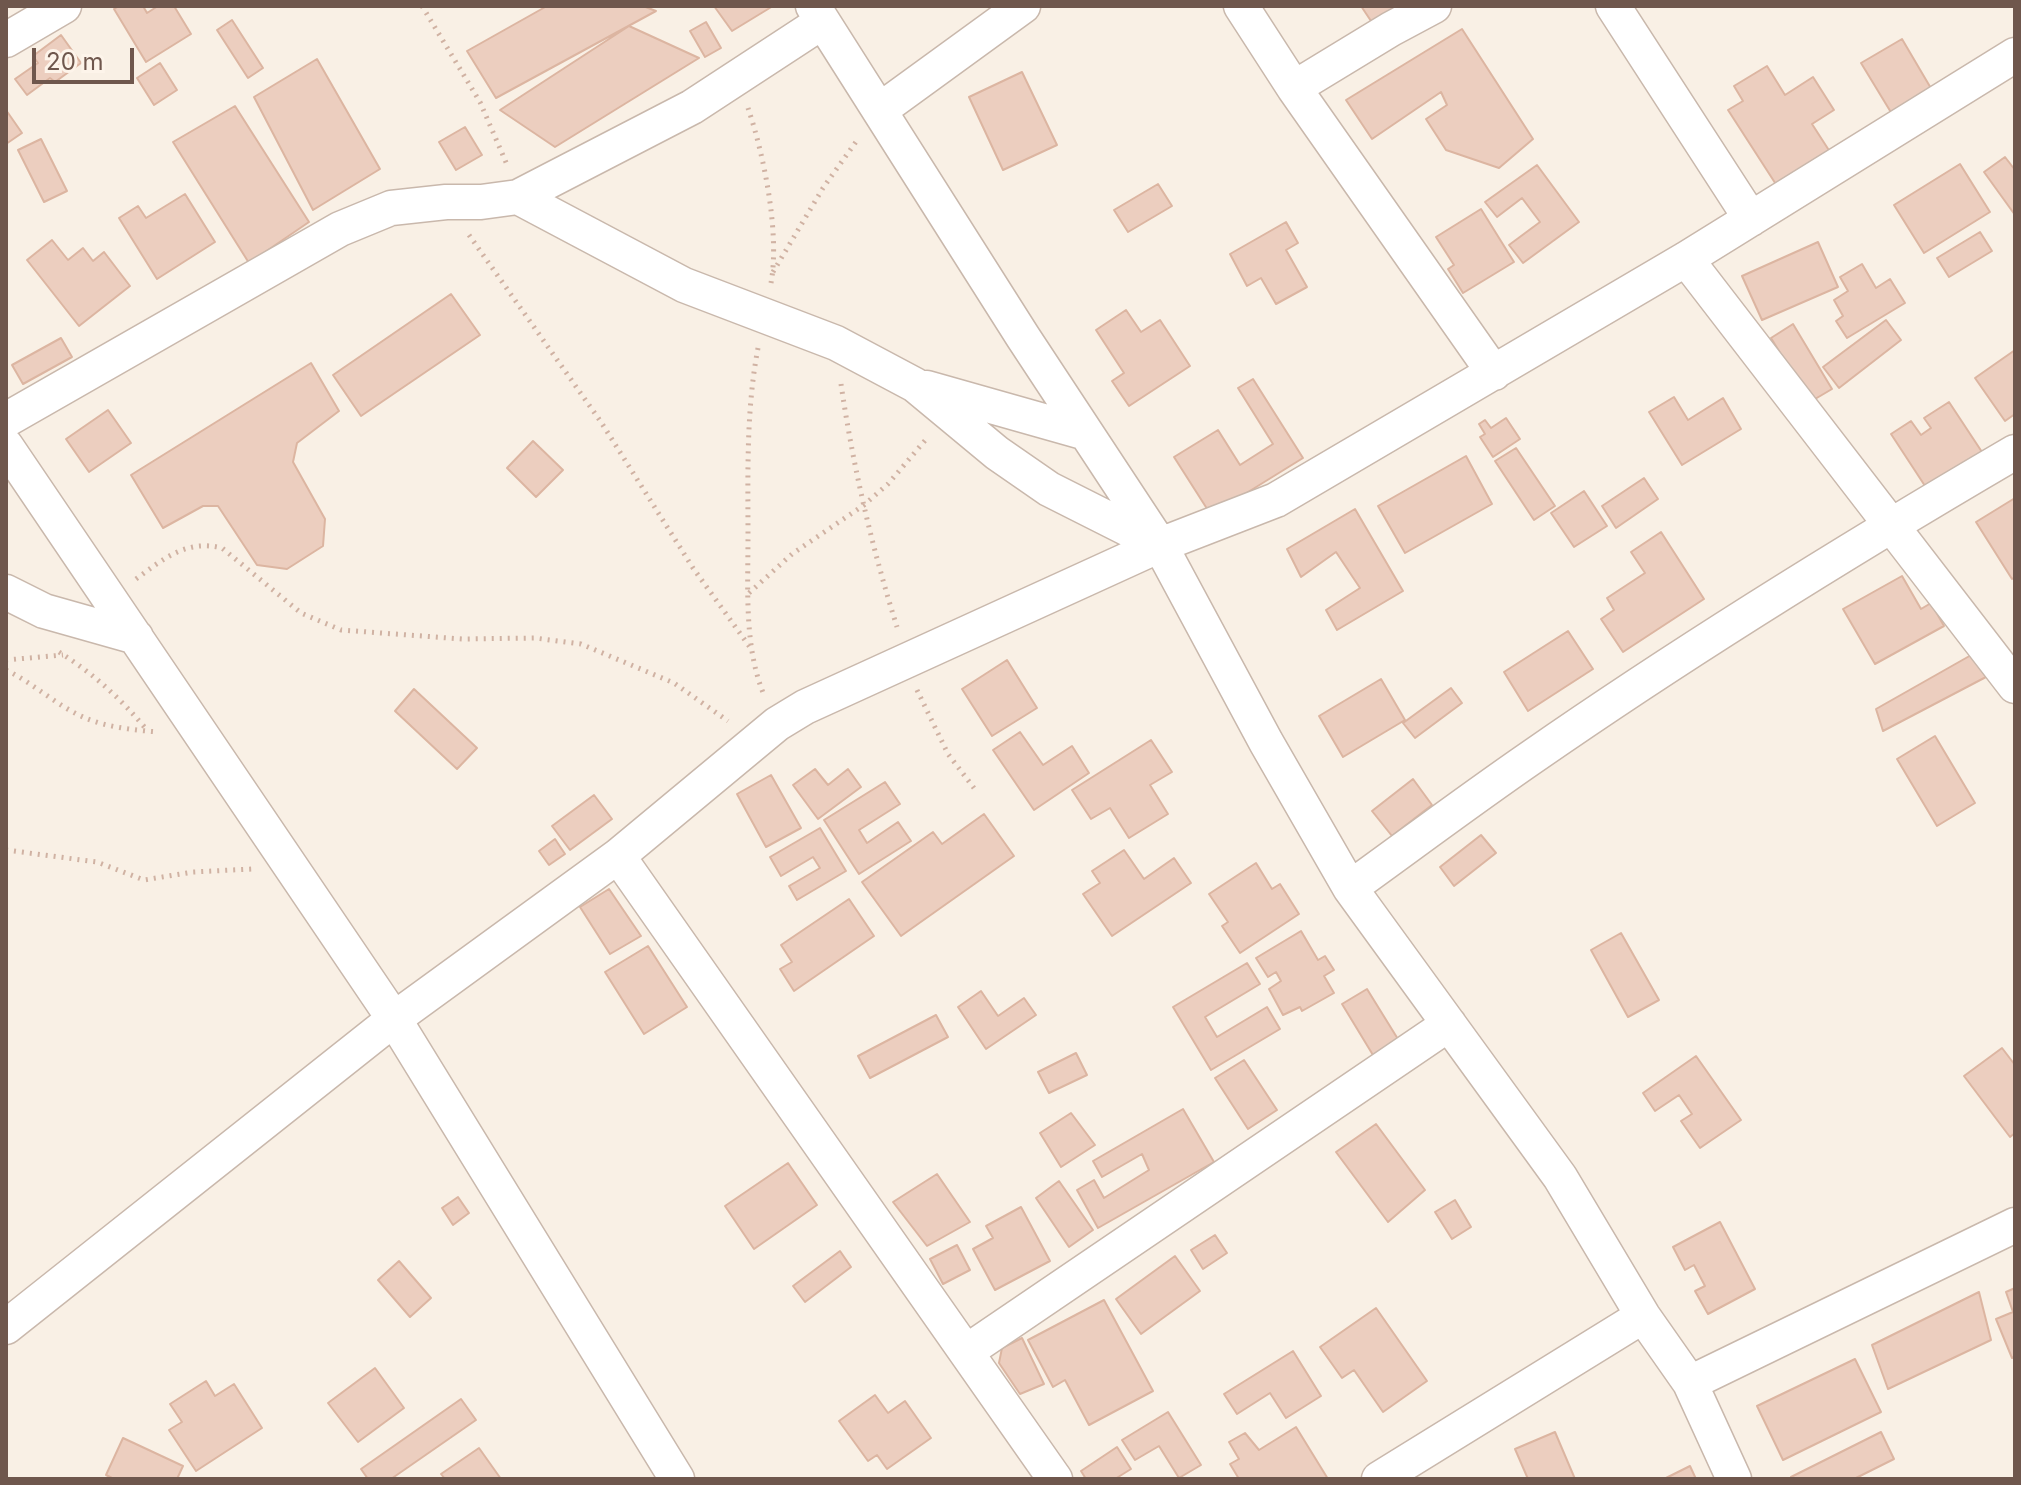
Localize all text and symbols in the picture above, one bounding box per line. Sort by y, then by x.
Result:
scale bar [36,32,138,82]
text: 20 m [46,47,104,76]

